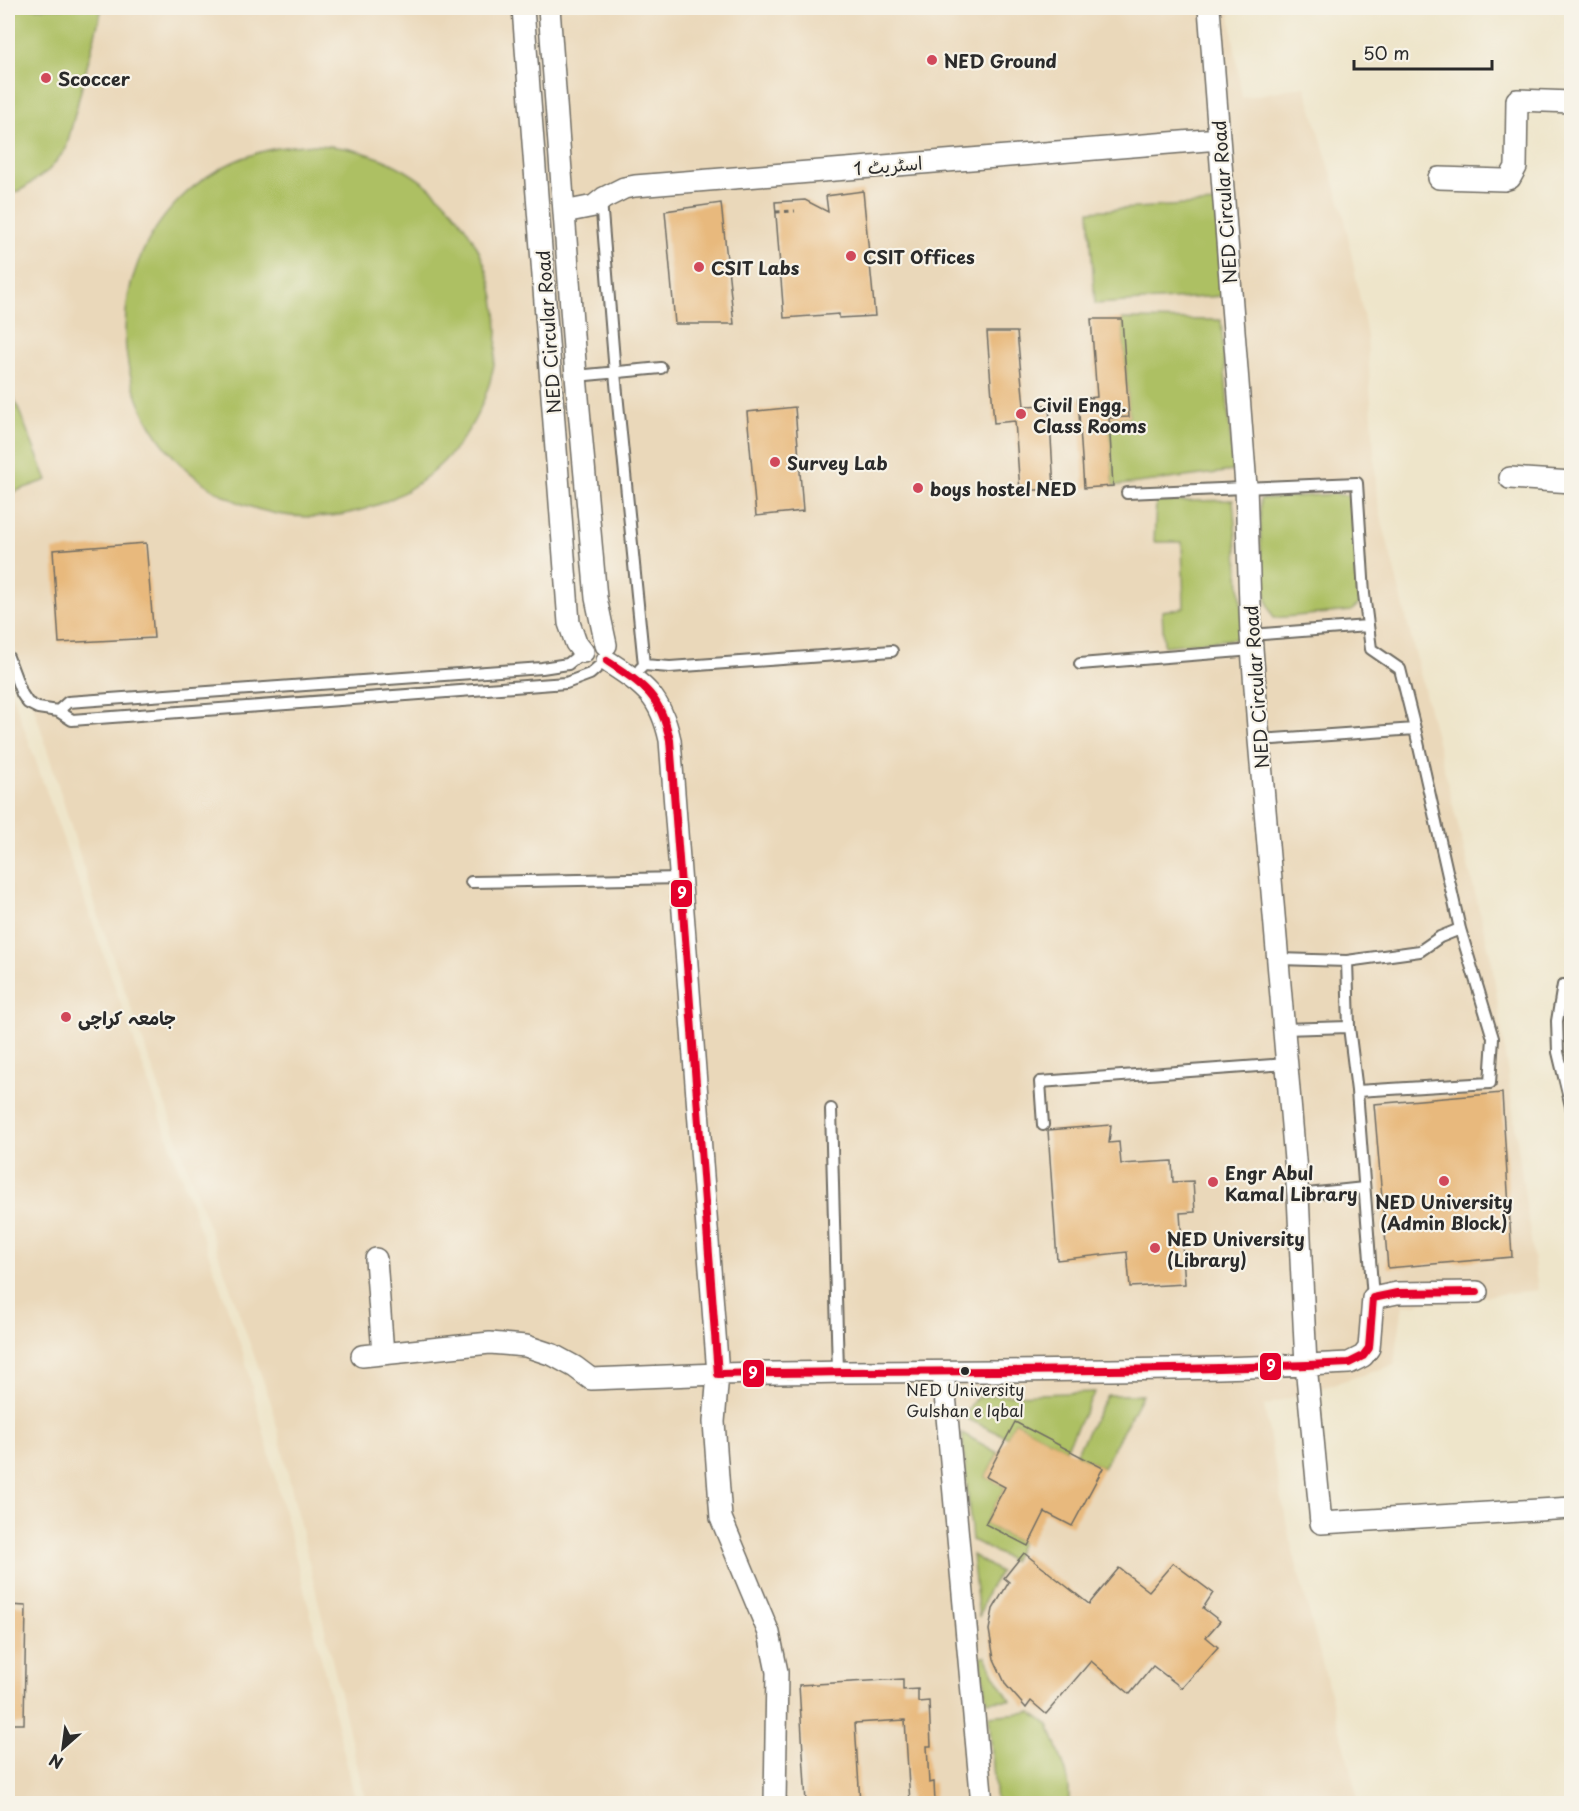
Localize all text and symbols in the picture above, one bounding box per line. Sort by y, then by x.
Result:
scale bar [1354,33,1492,71]
text: 50 m [1363,39,1410,66]
place label: NED Ground [944,47,1057,74]
marker: NED Ground [925,53,939,67]
place label: Scoccer [58,65,131,92]
marker: Scoccer [39,71,53,85]
street label: NED Circular Road [1205,119,1243,285]
street label: اسٹریٹ 1 [853,149,923,181]
place label: CSIT Offices [863,243,975,270]
street label: NED Circular Road [529,249,567,415]
marker: CSIT Offices [844,249,858,263]
place label: CSIT Labs [711,254,800,281]
marker: CSIT Labs [692,260,706,274]
place label: Civil Engg. Class Rooms [1033,391,1146,439]
marker: Civil Engg. Class Rooms [1014,407,1028,421]
place label: Survey Lab [787,449,888,476]
marker: Survey Lab [768,455,782,469]
place label: boys hostel NED [930,475,1077,502]
marker: boys hostel NED [911,481,925,495]
street label: NED Circular Road [1237,604,1275,770]
line badge: 9 [670,879,693,908]
text: 9 [677,880,687,904]
place label: جامعہ کراچی [78,1004,176,1031]
marker: جامعہ کراچی [59,1010,73,1024]
place label: Engr Abul Kamal Library [1225,1159,1358,1207]
marker: NED University (Admin Block) [1437,1174,1451,1188]
marker: Engr Abul Kamal Library [1206,1175,1220,1189]
place label: NED University (Admin Block) [1375,1188,1513,1236]
place label: NED University (Library) [1167,1225,1305,1273]
marker: NED University (Library) [1148,1241,1162,1255]
line badge: 9 [1259,1352,1282,1381]
text: 9 [1266,1353,1276,1377]
line badge: 9 [742,1359,765,1388]
text: 9 [748,1360,758,1384]
marker: NED University Gulshan e Iqbal [959,1365,971,1377]
place label: NED University Gulshan e Iqbal [906,1377,1024,1422]
north arrow [33,1718,93,1778]
text: N [44,1749,67,1776]

